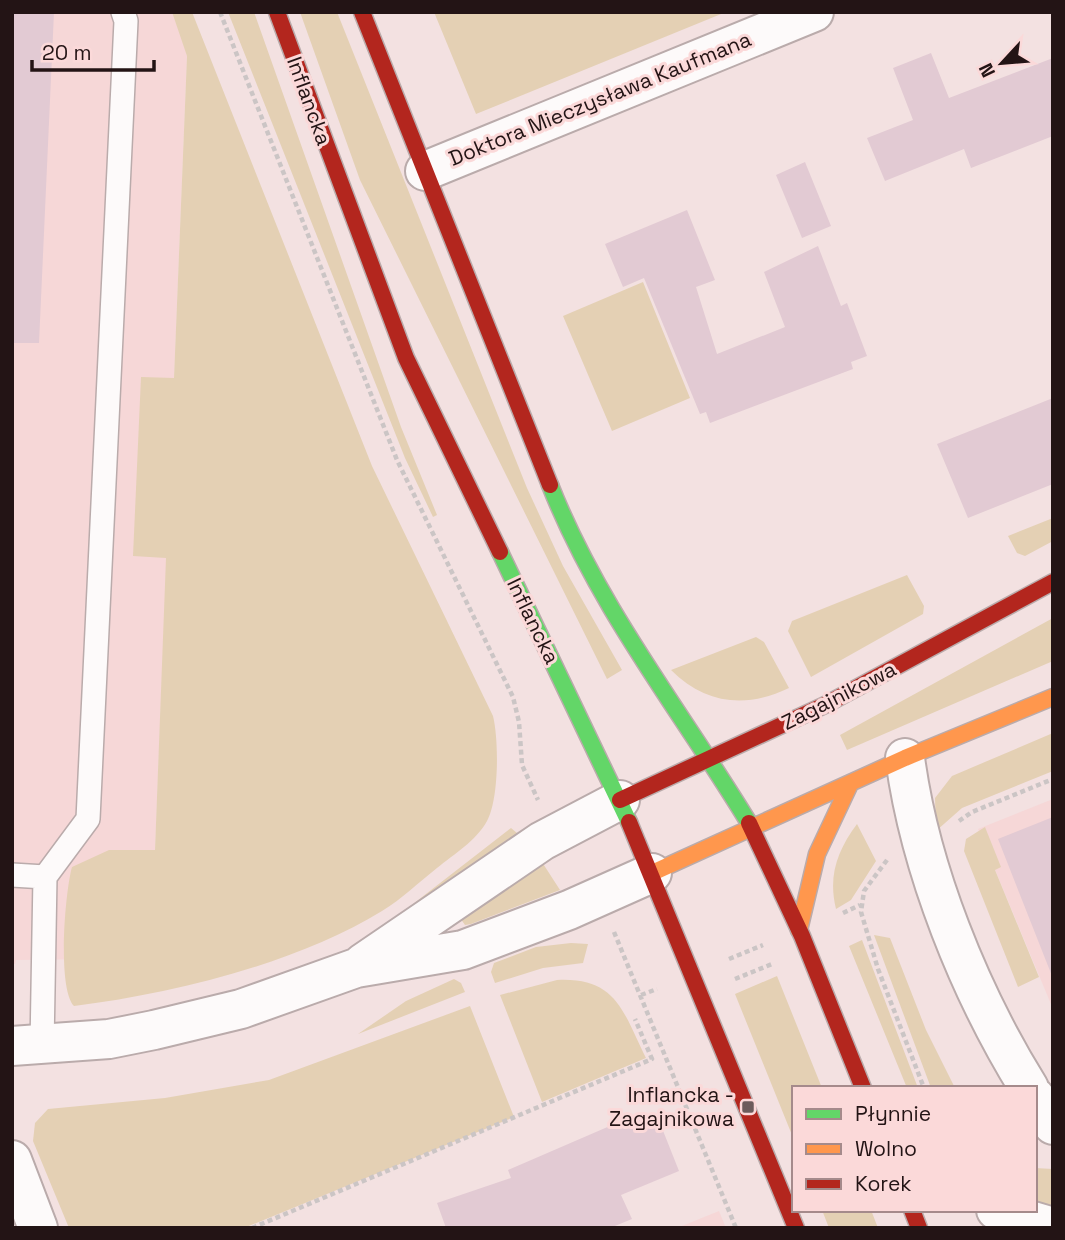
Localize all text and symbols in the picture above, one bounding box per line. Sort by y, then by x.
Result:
street label: Doktora Mieczysława Kaufmana [445,25,755,172]
scale bar [32,28,154,72]
north arrow [967,28,1037,98]
text: 20 m [42,39,92,66]
street label: Inflancka [281,53,338,149]
text: N [973,59,1001,81]
street label: Inflancka [501,573,566,668]
street label: Zagajnikowa [777,655,901,736]
place label: Inflancka - Zagajnikowa [609,1081,734,1132]
legend [792,1086,1037,1212]
marker: Inflancka - Zagajnikowa [740,1099,756,1115]
text: Płynnie [855,1100,931,1127]
text: Wolno [855,1135,917,1162]
text: Korek [855,1170,912,1197]

